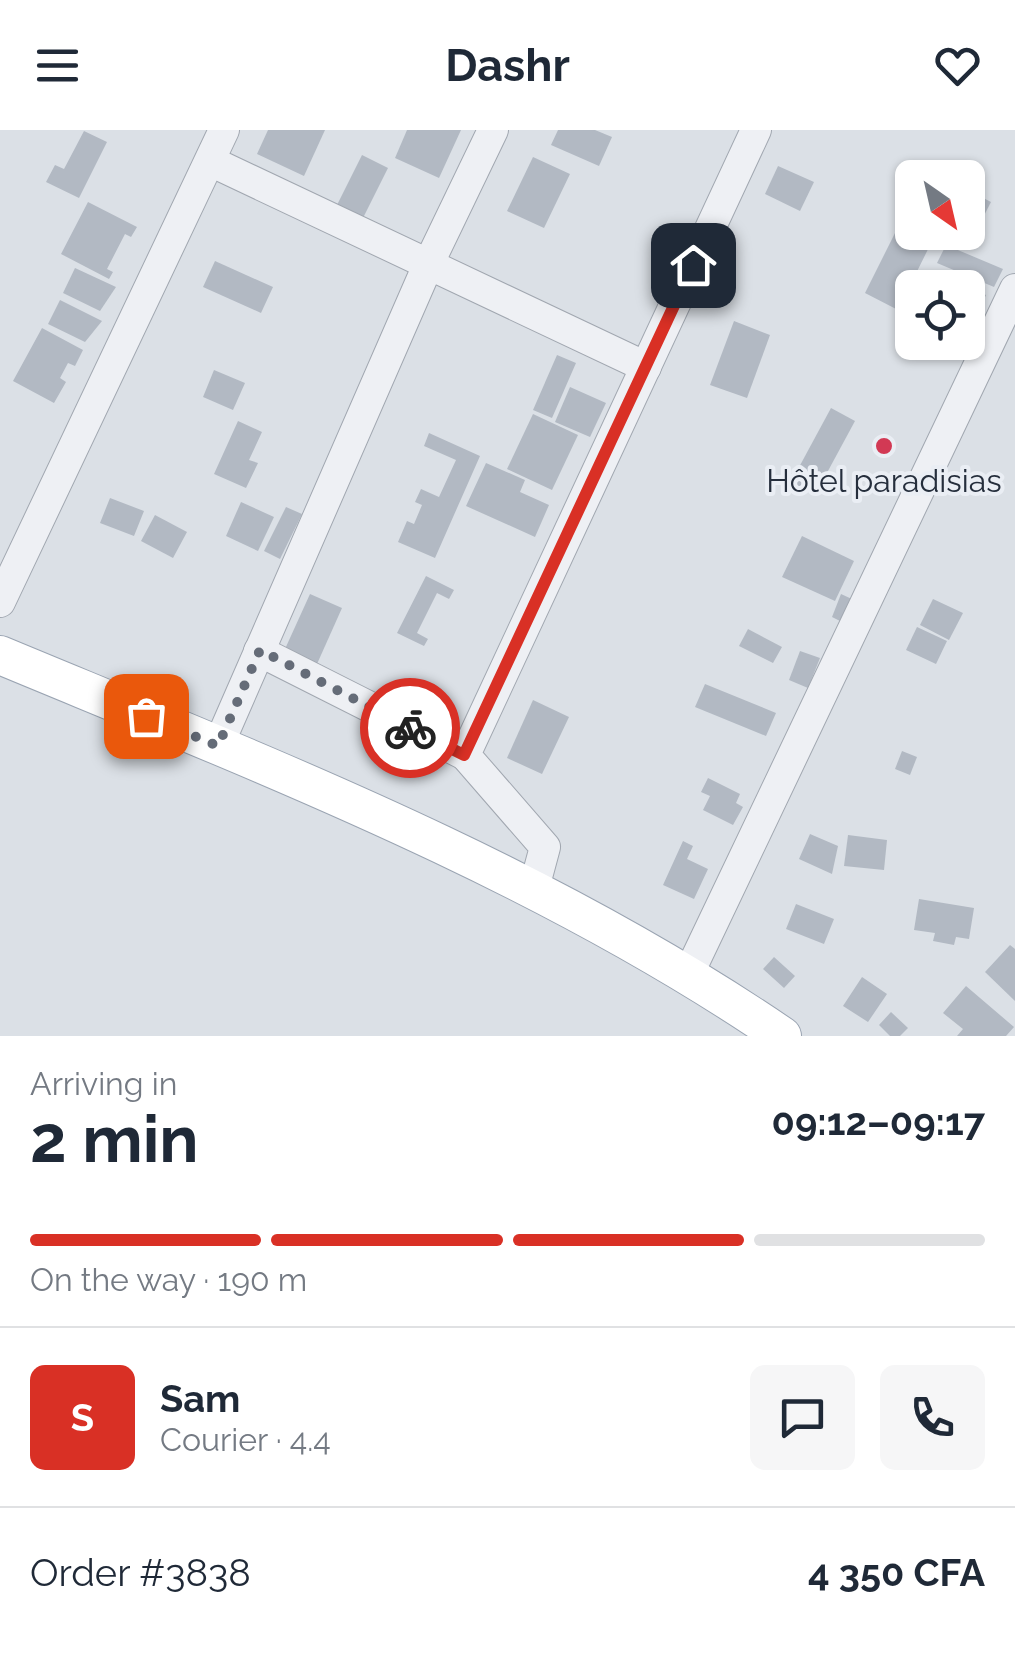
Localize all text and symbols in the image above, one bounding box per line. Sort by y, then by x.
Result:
icon: menu [30,38,85,93]
icon: heart [930,38,985,93]
text: Dashr [445,39,570,92]
north arrow [895,160,985,250]
map controls [895,160,985,360]
pin [651,223,736,308]
icon: home [666,238,721,293]
button: locate [895,270,985,360]
marker: Hôtel paradisias [873,435,895,457]
place label: Hôtel paradisias [766,462,1002,499]
pin [104,674,189,759]
courier [360,678,460,778]
icon: bag [119,689,174,744]
icon: bike [383,701,438,756]
text: Arriving in [30,1065,177,1102]
text: 09:12–09:17 [772,1099,985,1144]
text: 2 min [30,1101,199,1177]
text: On the way · 190 m [30,1261,307,1298]
button: chat [750,1365,855,1470]
button: phone [880,1365,985,1470]
text: Sam [160,1376,240,1421]
text: S [71,1395,94,1440]
text: Courier · 4.4 [160,1421,331,1458]
text: Order #3838 [30,1550,251,1595]
text: 4 350 CFA [808,1550,985,1595]

